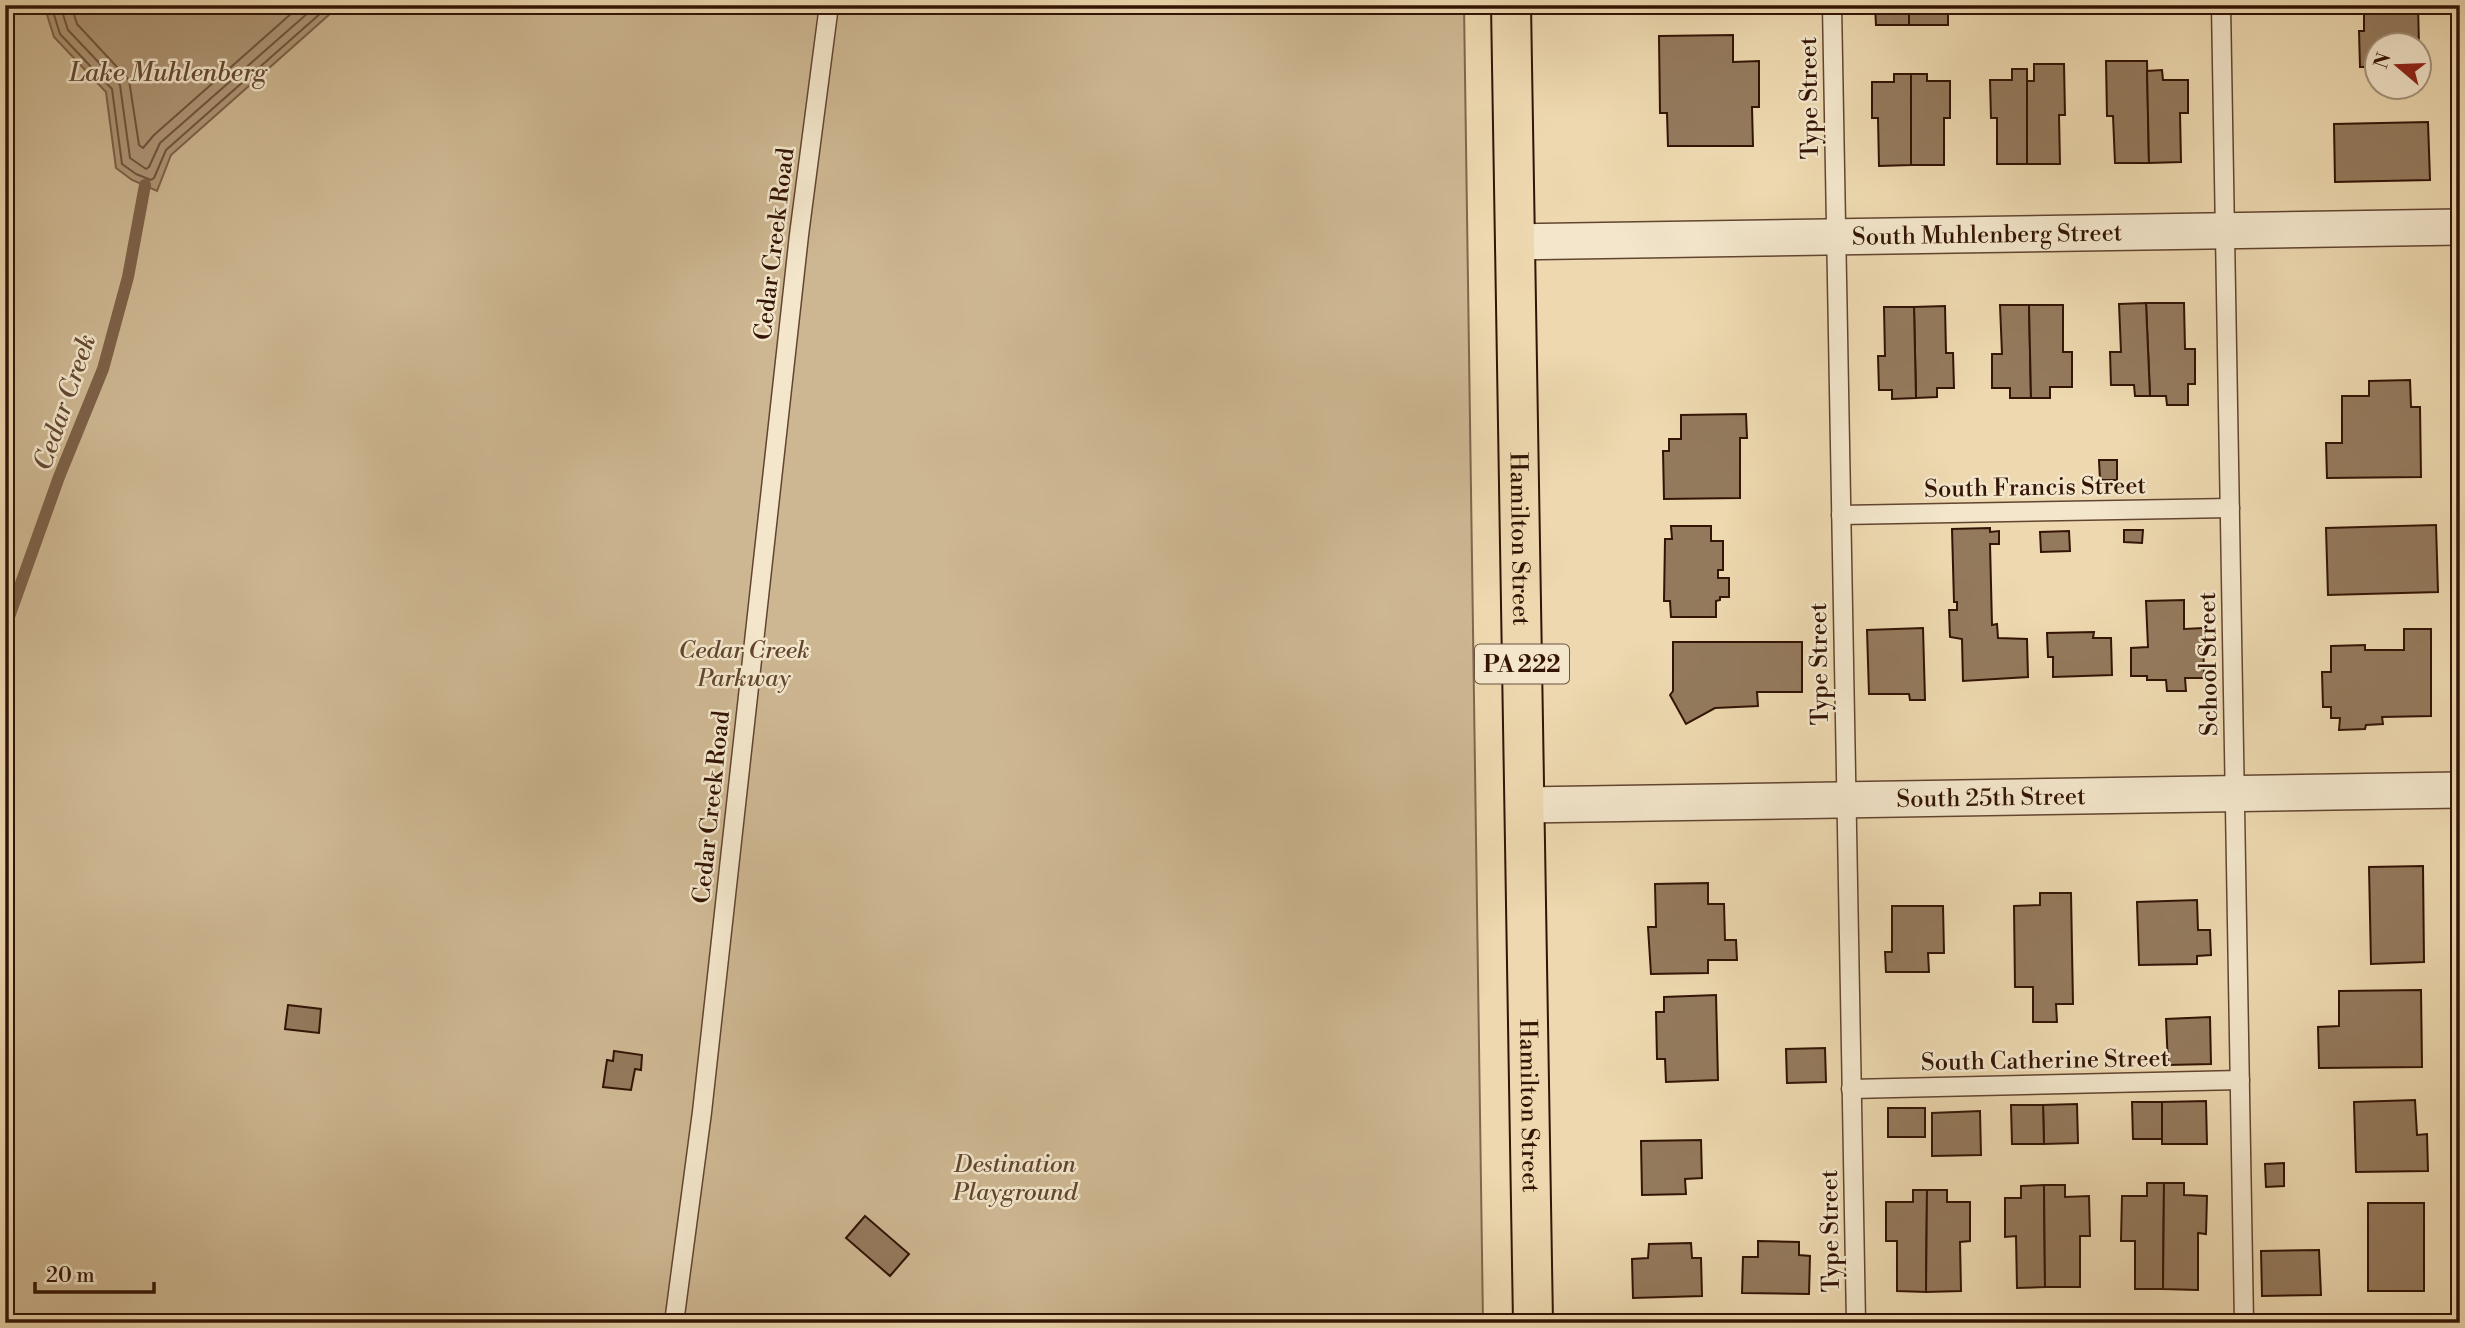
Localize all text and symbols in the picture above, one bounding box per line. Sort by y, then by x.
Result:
north arrow [2364,32,2434,102]
street label: Type Street [1794,36,1826,160]
text: N [2369,50,2397,72]
water label: Lake Muhlenberg [68,57,268,89]
street label: Cedar Creek Road [748,146,802,342]
street label: South Muhlenberg Street [1852,218,2123,253]
water label: Cedar Creek [27,330,103,475]
street label: Hamilton Street [1502,452,1535,627]
street label: South Francis Street [1924,471,2147,505]
street label: School Street [2193,591,2225,736]
street label: Type Street [1804,602,1836,726]
park label: Cedar Creek Parkway [679,636,809,694]
road number: PA 222 [1475,644,1569,684]
street label: Cedar Creek Road [687,709,737,905]
street label: South 25th Street [1896,782,2086,815]
street label: Hamilton Street [1512,1019,1545,1193]
street label: South Catherine Street [1921,1044,2170,1078]
park label: Destination Playground [952,1150,1079,1208]
street label: Type Street [1815,1169,1847,1293]
scale bar [35,1251,154,1295]
text: 20 m [46,1263,95,1289]

